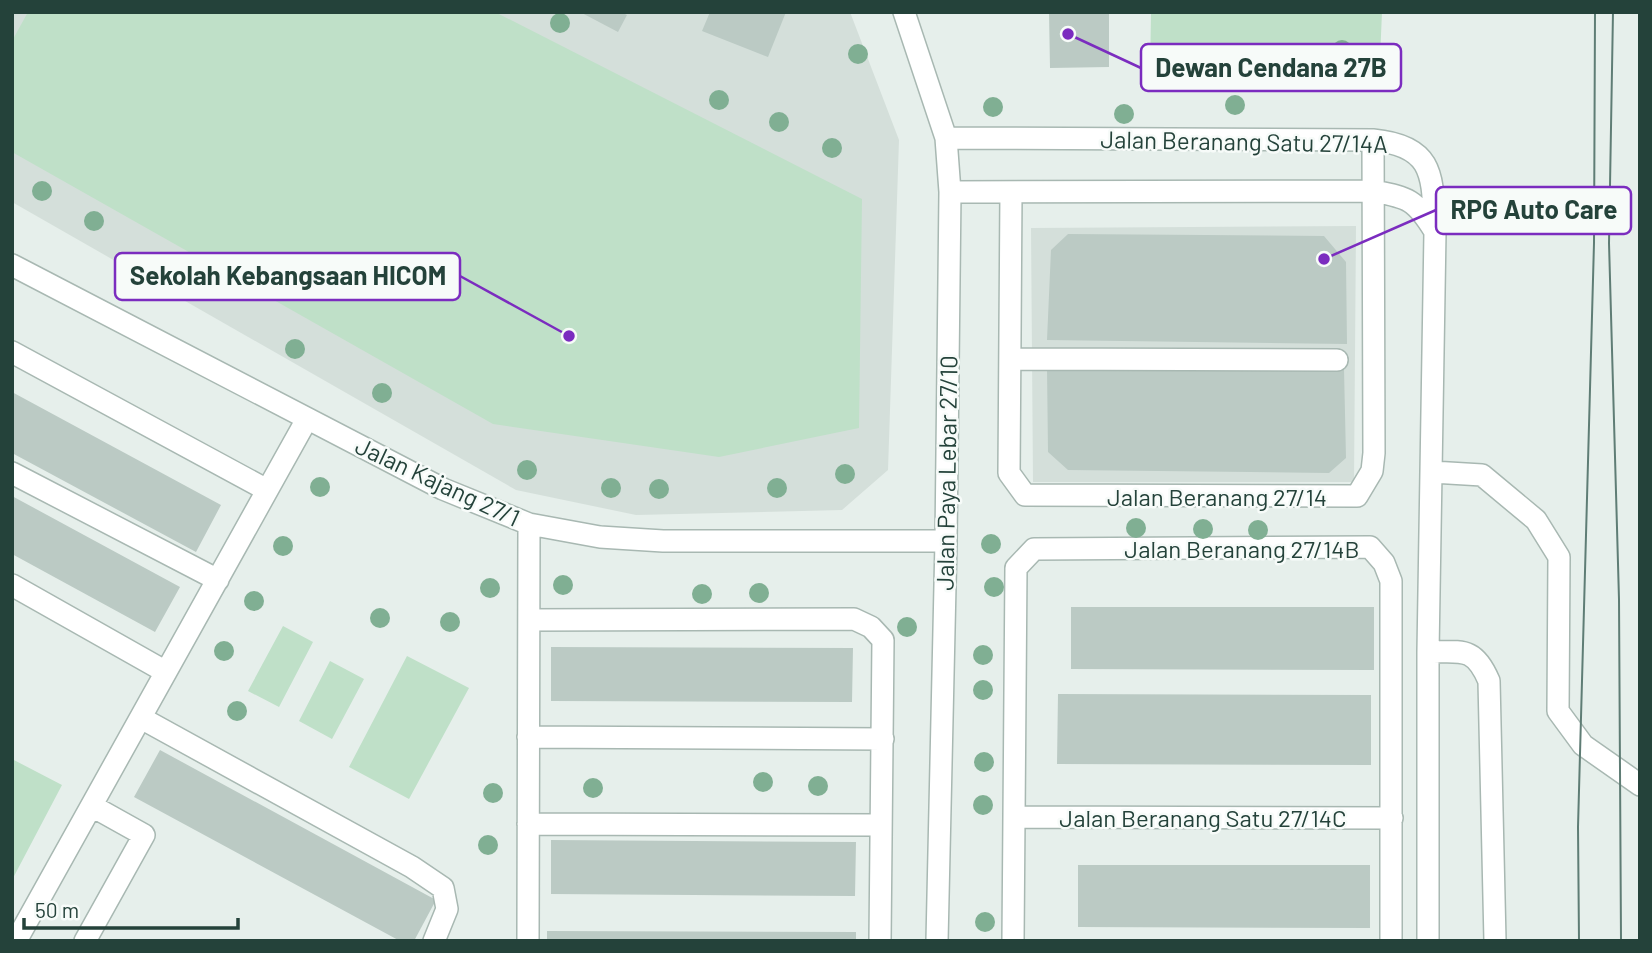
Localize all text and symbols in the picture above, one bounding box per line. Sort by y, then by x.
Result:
callout: Dewan Cendana 27B [1141,44,1401,91]
text: Dewan Cendana 27B [1155,51,1387,82]
street label: Jalan Beranang Satu 27/14A [1100,124,1388,158]
callout: RPG Auto Care [1436,187,1631,234]
text: RPG Auto Care [1451,193,1617,224]
callout: Sekolah Kebangsaan HICOM [115,253,460,300]
text: Sekolah Kebangsaan HICOM [130,259,446,290]
street label: Jalan Paya Lebar 27/10 [929,355,963,591]
street label: Jalan Kajang 27/1 [351,430,525,532]
street label: Jalan Beranang 27/14 [1107,482,1327,511]
street label: Jalan Beranang 27/14B [1124,534,1360,563]
street label: Jalan Beranang Satu 27/14C [1059,803,1347,832]
scale bar [24,886,238,930]
text: 50 m [35,897,79,922]

